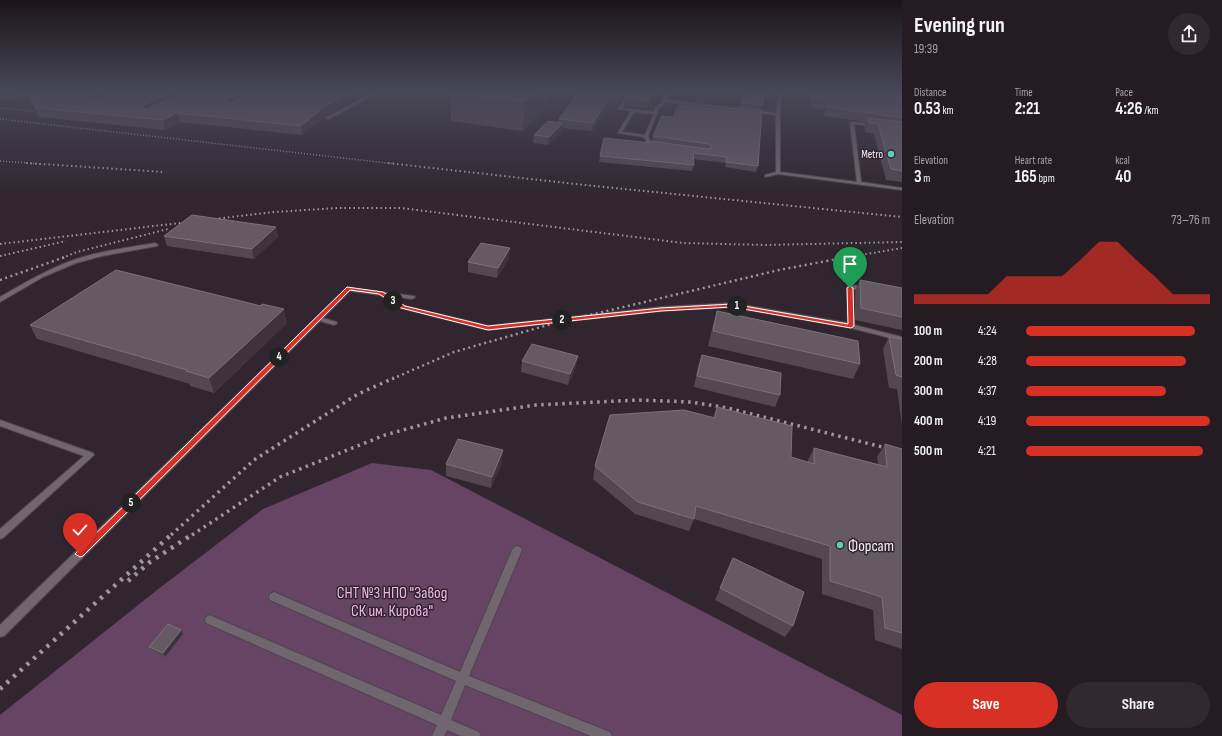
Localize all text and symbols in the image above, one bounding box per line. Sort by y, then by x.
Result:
text: Evening run [914,12,1005,39]
button: share [1168,13,1210,55]
text: 19:39 [914,41,938,57]
text: Distance [914,86,946,99]
text: Time [1015,86,1033,99]
text: Pace [1115,86,1133,99]
text: 0.53 [914,99,941,119]
text: 2:21 [1015,99,1040,119]
text: 4:26 [1115,99,1142,119]
text: km [941,104,954,117]
text: /km [1142,104,1159,117]
place label: Metro [861,148,883,161]
marker: Metro [886,149,896,159]
text: Elevation [914,154,948,167]
text: Heart rate [1015,154,1052,167]
text: kcal [1115,154,1130,167]
text: 3 [914,167,922,187]
text: 165 [1015,167,1037,187]
text: 40 [1115,167,1131,187]
text: m [922,172,930,185]
text: bpm [1037,172,1055,185]
text: Elevation [914,212,954,228]
text: 73–76 m [1171,212,1210,228]
pin [833,247,867,288]
icon: arrive [839,253,861,275]
pin: 3 [383,291,403,311]
text: 3 [391,294,395,307]
pin: 1 [727,296,747,316]
text: 1 [735,299,739,312]
pin: 2 [552,310,572,330]
text: 2 [560,313,564,326]
text: 100 m [914,323,942,339]
text: 4:24 [978,323,997,339]
pin: 4 [269,347,289,367]
text: 4 [276,350,282,363]
text: 200 m [914,353,943,369]
text: 4:28 [978,353,997,369]
text: 300 m [914,383,943,399]
text: 4:37 [978,383,997,399]
text: 400 m [914,413,943,429]
text: 4:19 [978,413,996,429]
text: 500 m [914,443,943,459]
text: 4:21 [978,443,996,459]
pin: 5 [121,493,141,513]
text: 5 [129,496,133,509]
pin [63,513,97,554]
icon: check [69,519,91,541]
place label: Форсат [848,537,894,556]
marker: Форсат [835,540,845,550]
park label: СНТ №3 НПО "Завод СК им. Кирова" [337,584,447,621]
button: Save [914,682,1058,728]
button: Share [1066,682,1210,728]

